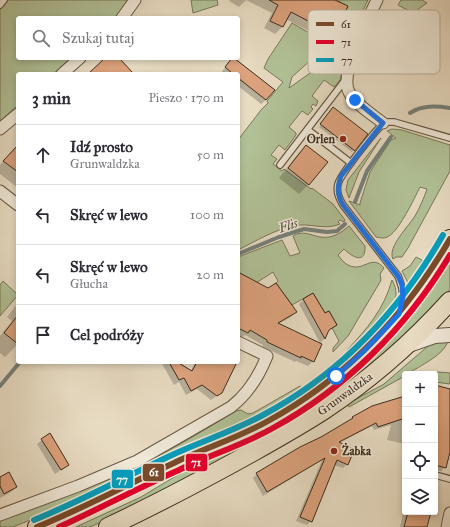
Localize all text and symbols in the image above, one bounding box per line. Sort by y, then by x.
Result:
legend [308,10,440,74]
search box [16,16,240,60]
text: 61 [341,18,351,31]
icon: search [30,27,52,49]
text: Szukaj tutaj [62,29,134,47]
text: 71 [341,36,351,49]
text: 77 [341,54,353,67]
text: 3 min [32,88,71,109]
text: Pieszo · 170 m [148,90,224,106]
route end [346,91,364,109]
place label: Orlen [307,132,336,146]
marker: Orlen [338,134,348,144]
text: Idź prosto [70,138,133,156]
icon: ahead [32,144,54,166]
text: 50 m [197,147,224,163]
text: Grunwaldzka [70,156,140,172]
icon: left [32,204,54,226]
text: Skręć w lewo [70,206,148,224]
text: 100 m [190,207,224,223]
water label: Flis [276,215,300,237]
text: Skręć w lewo [70,258,148,276]
icon: left [32,264,54,286]
text: 20 m [196,267,224,283]
text: Głucha [70,276,108,292]
icon: arrive [32,324,54,346]
text: Cel podróży [70,326,144,344]
route start [327,367,345,385]
street label: Grunwaldzka [315,369,376,419]
map controls [402,371,438,515]
button: + [402,371,438,407]
button: − [402,407,438,443]
place label: Żabka [342,442,372,458]
button: locate [402,443,438,479]
marker: Żabka [329,446,339,456]
line badge: 71 [185,453,208,472]
text: 71 [191,456,202,469]
line badge: 61 [142,463,165,482]
text: 61 [149,466,160,479]
line badge: 77 [111,469,134,489]
text: 77 [116,473,128,486]
button: layers [402,479,438,515]

